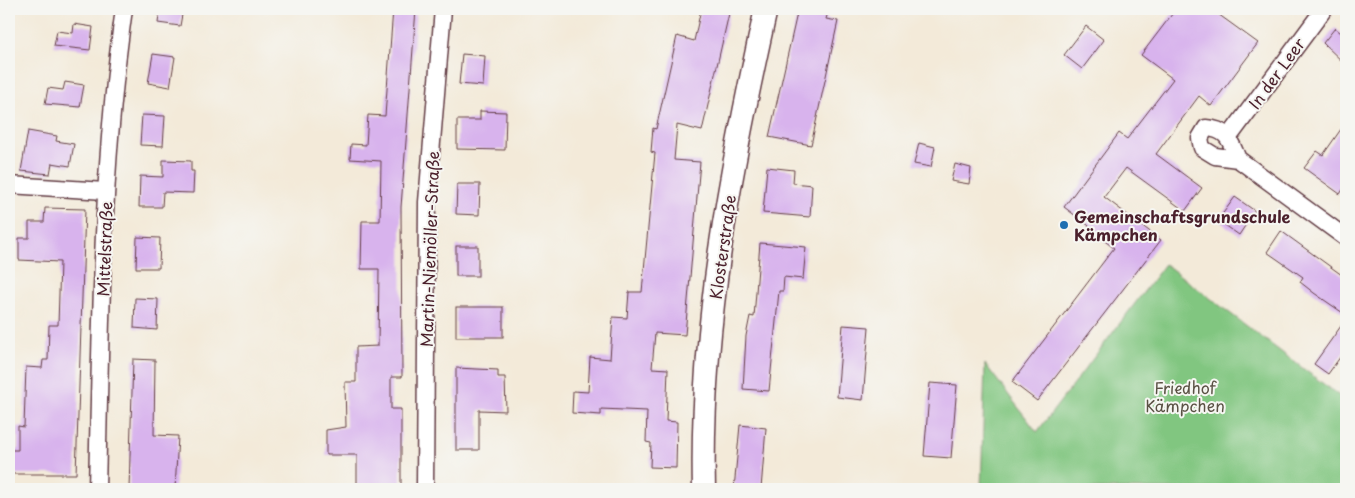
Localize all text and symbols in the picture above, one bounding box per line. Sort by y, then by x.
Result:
street label: In der Leer [1242,32,1310,114]
street label: Martin-Niemöller-Straße [414,151,444,347]
street label: Klosterstraße [703,193,741,301]
street label: Mittelstraße [90,201,118,297]
place label: Gemeinschaftsgrundschule Kämpchen [1074,204,1290,246]
marker: Gemeinschaftsgrundschule Kämpchen [1058,219,1070,231]
park label: Friedhof Kämpchen [1145,375,1225,417]

